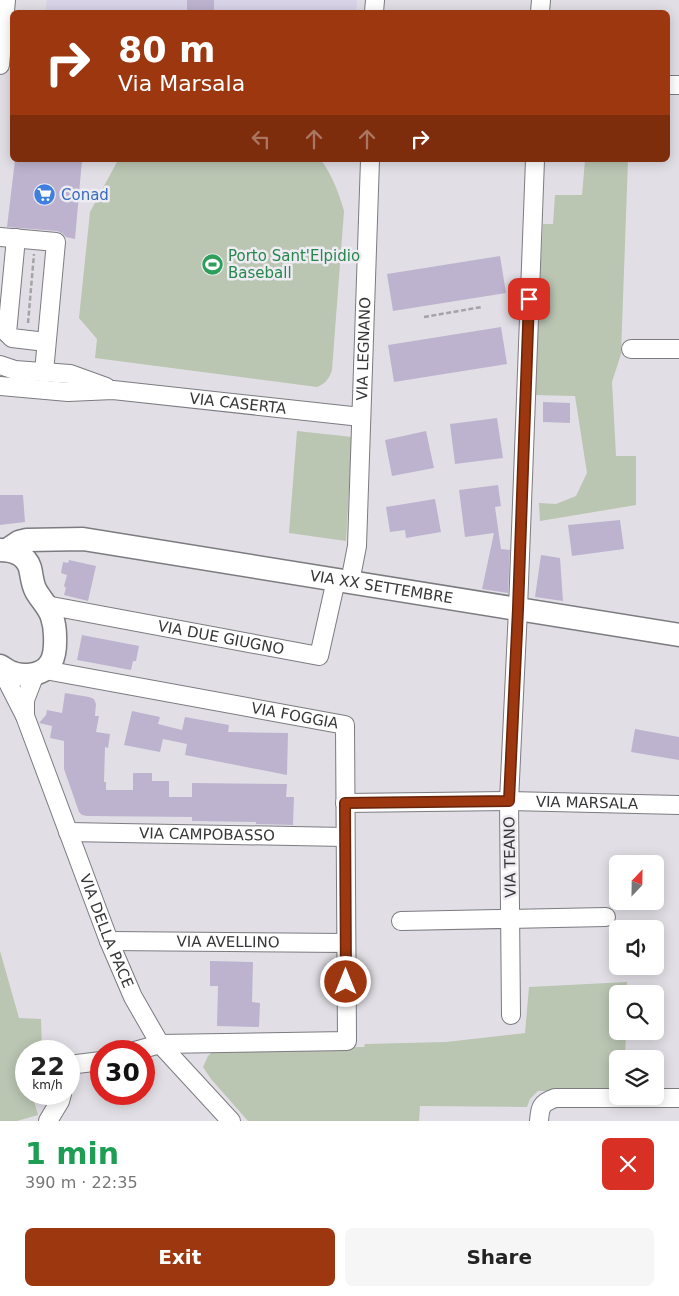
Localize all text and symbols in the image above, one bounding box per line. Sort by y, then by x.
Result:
icon: right [35,30,100,95]
text: 80 m [118,30,215,70]
text: Via Marsala [118,71,245,96]
icon: left [247,125,275,153]
icon: ahead [300,125,328,153]
icon: ahead [353,125,381,153]
icon: right [406,125,434,153]
supermarket icon: Conad [33,183,57,207]
place label: Conad [61,186,109,204]
place label: Porto Sant'Elpidio Baseball [228,247,360,282]
sports icon: Porto Sant'Elpidio Baseball [200,253,224,277]
pin [508,278,550,320]
icon: arrive [515,285,543,313]
street label: VIA LEGNANO [353,297,374,401]
street label: VIA CASERTA [189,389,288,418]
street label: VIA XX SETTEMBRE [309,567,454,607]
street label: VIA DUE GIUGNO [156,617,286,658]
street label: VIA FOGGIA [250,699,341,733]
street label: VIA MARSALA [536,793,639,813]
street label: VIA TEANO [500,816,520,898]
street label: VIA CAMPOBASSO [139,824,275,845]
north arrow [609,855,664,910]
map controls [609,855,664,1105]
street label: VIA DELLA PACE [76,872,137,991]
button: sound [609,920,664,975]
street label: VIA AVELLINO [176,933,280,951]
position arrow [319,955,371,1007]
button: search [609,985,664,1040]
speed limit sign: 30 [90,1040,155,1105]
button: layers [609,1050,664,1105]
text: 22 [30,1052,65,1081]
text: km/h [32,1078,63,1092]
text: 1 min [25,1136,119,1171]
button: close [602,1138,654,1190]
text: 390 m · 22:35 [25,1173,138,1192]
button: Exit [25,1228,335,1286]
button: Share [345,1228,654,1286]

